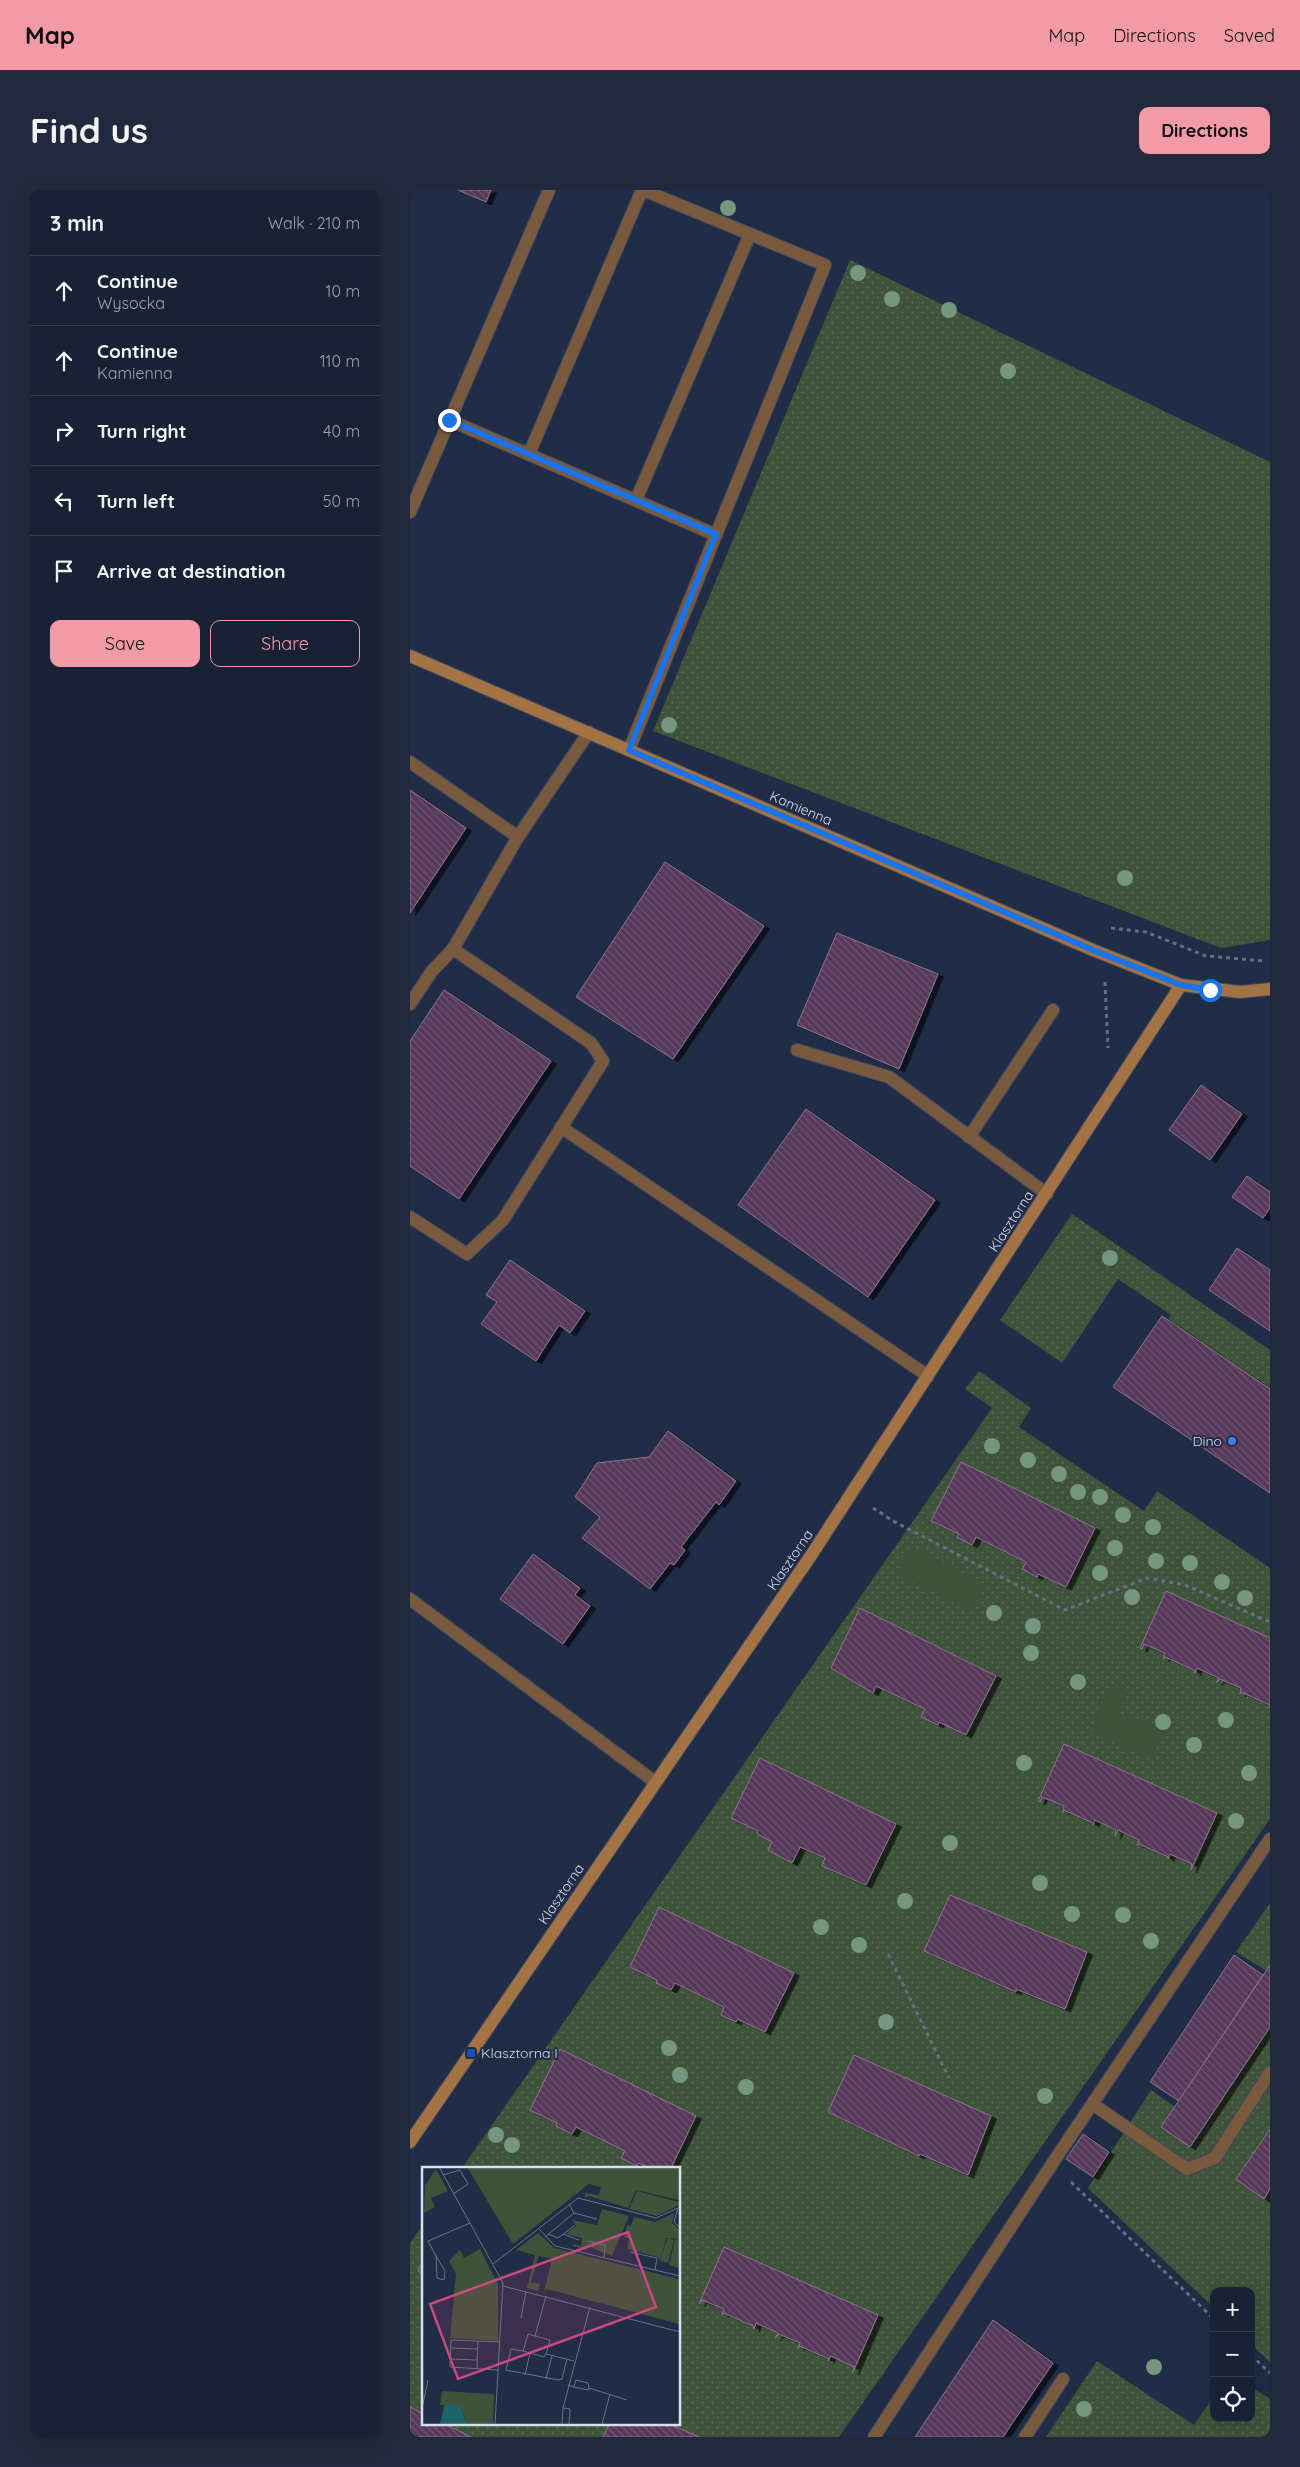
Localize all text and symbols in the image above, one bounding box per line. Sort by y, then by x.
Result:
text: Map [25,20,75,50]
text: Map [1048,24,1085,47]
text: Directions [1113,24,1196,47]
text: Saved [1224,24,1275,47]
button: Directions [1139,107,1270,154]
text: Find us [30,108,148,152]
text: 3 min [50,210,104,236]
text: Walk · 210 m [268,213,360,233]
text: Continue [97,269,178,293]
icon: ahead [50,277,78,305]
text: 10 m [326,281,360,301]
text: Wysocka [97,293,165,313]
text: Continue [97,339,178,363]
icon: ahead [50,347,78,375]
text: 110 m [320,351,360,371]
text: Kamienna [97,363,173,383]
route end [438,409,461,432]
icon: right [50,417,78,445]
text: Turn right [97,419,186,443]
text: 40 m [323,421,360,441]
icon: left [50,487,78,515]
text: Turn left [97,489,175,513]
text: 50 m [323,491,360,511]
icon: arrive [50,557,78,585]
text: Arrive at destination [97,559,286,583]
button: Save [50,620,200,667]
button: Share [210,620,360,667]
street label: Kamienna [767,787,835,829]
route start [1199,979,1222,1002]
street label: Klasztorna [985,1187,1037,1255]
place label: Dino [1192,1432,1222,1450]
marker: Dino [1226,1435,1238,1447]
street label: Klasztorna [763,1526,817,1594]
street label: Klasztorna [534,1860,588,1928]
place label: Klasztorna I [481,2044,558,2062]
marker: Klasztorna I [465,2047,477,2059]
inset map [422,2167,680,2424]
map controls [1210,2287,1255,2422]
button: + [1210,2287,1255,2332]
button: − [1210,2332,1255,2377]
button: locate [1210,2377,1255,2422]

